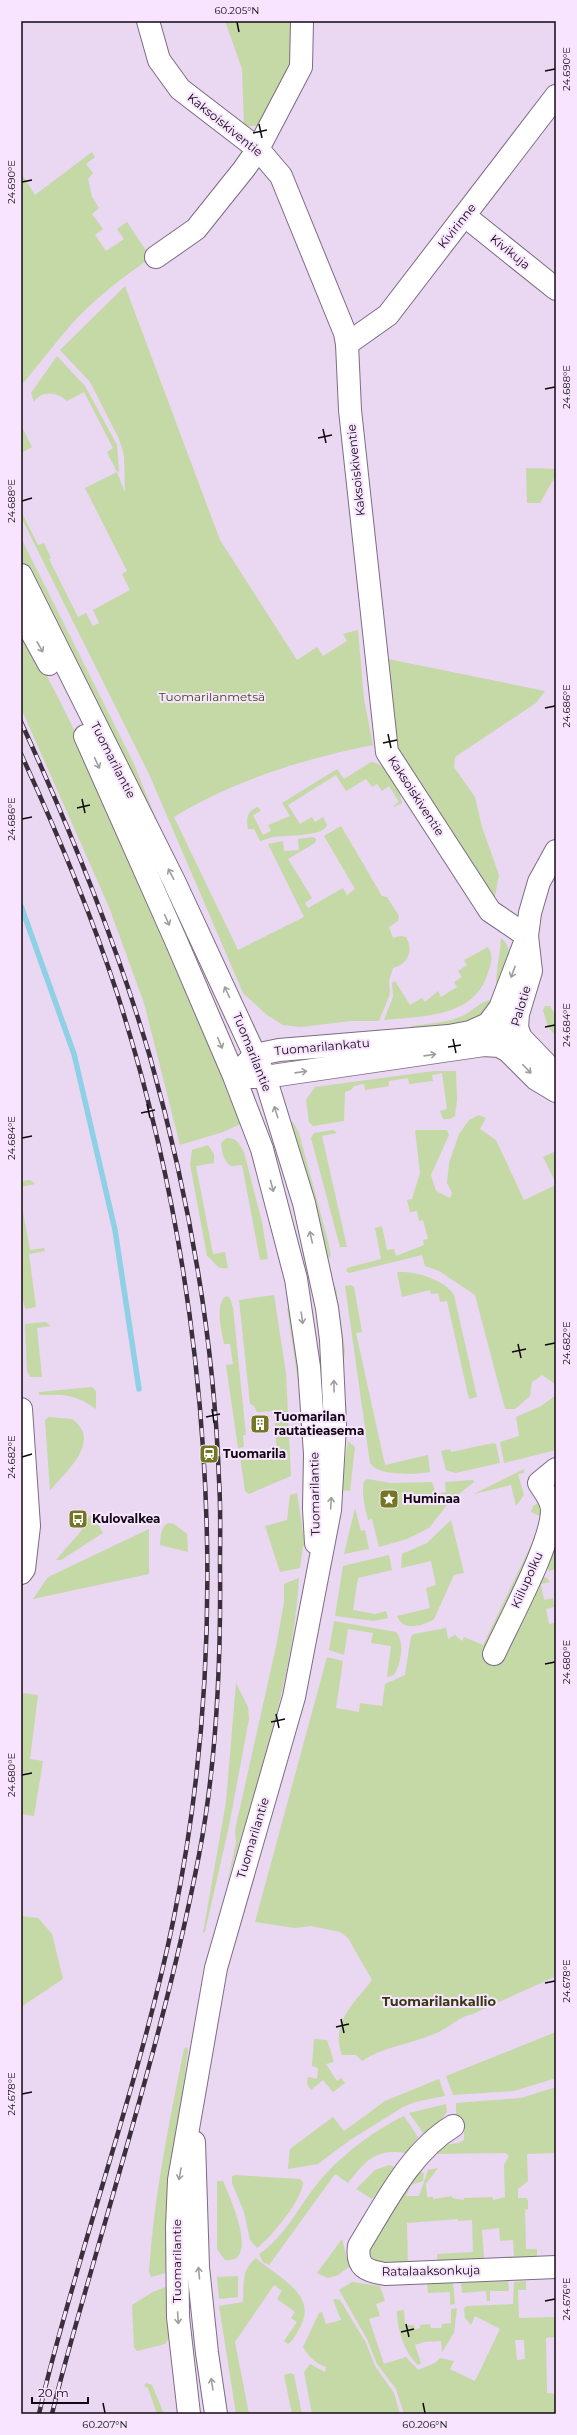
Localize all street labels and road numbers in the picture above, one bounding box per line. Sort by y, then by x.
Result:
street label: Kaksoiskiventie [185,90,266,159]
street label: Kivirinne [434,200,479,251]
street label: Kivikuja [487,231,533,272]
street label: Kaksoiskiventie [343,423,368,517]
street label: Tuomarilantie [88,719,139,801]
street label: Kaksoiskiventie [385,753,448,839]
street label: Palotie [507,984,534,1028]
street label: Tuomarilantie [230,1010,275,1093]
street label: Tuomarilankatu [274,1035,370,1058]
street label: Tuomarilantie [306,1452,323,1536]
street label: Kiilupolku [507,1549,546,1610]
street label: Tuomarilantie [233,1796,272,1880]
street label: Tuomarilantie [169,2219,184,2303]
street label: Ratalaaksonkuja [381,2262,480,2279]

